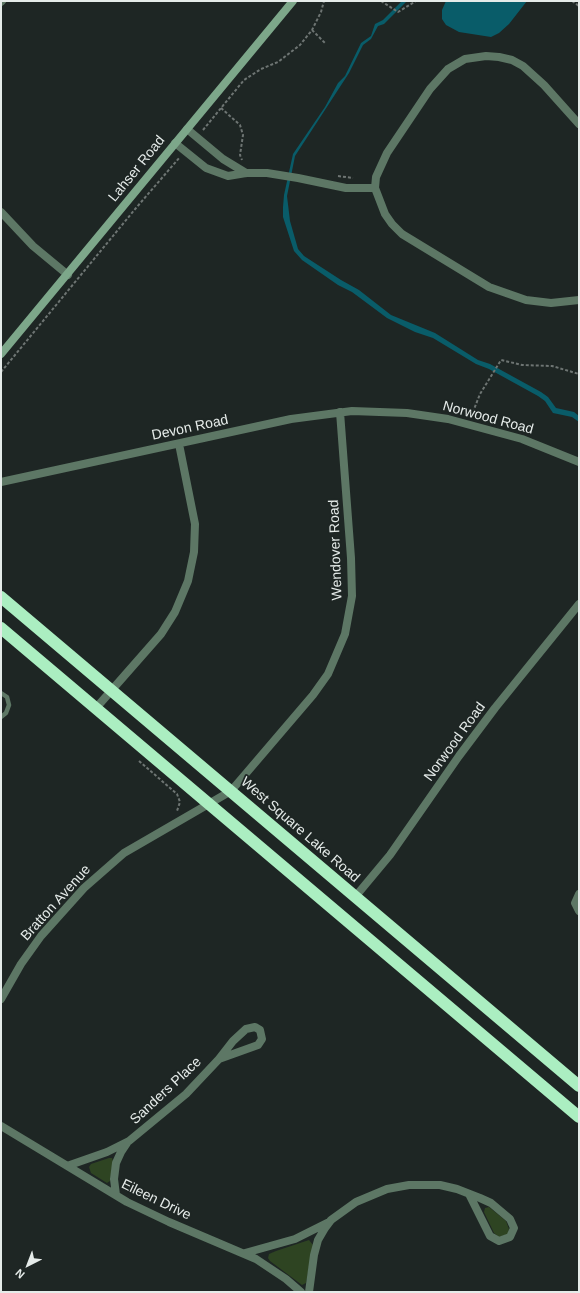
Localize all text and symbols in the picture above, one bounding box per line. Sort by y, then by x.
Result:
street label: Lahser Road [105,133,169,205]
street label: Norwood Road [441,398,535,438]
street label: Devon Road [150,412,230,444]
street label: Wendover Road [326,499,346,601]
street label: Norwood Road [421,699,489,785]
street label: West Square Lake Road [237,774,363,886]
street label: Bratton Avenue [18,862,94,944]
street label: Sanders Place [127,1054,205,1128]
street label: Eileen Drive [118,1176,194,1224]
north arrow [8,1245,48,1285]
text: N [13,1267,27,1281]

